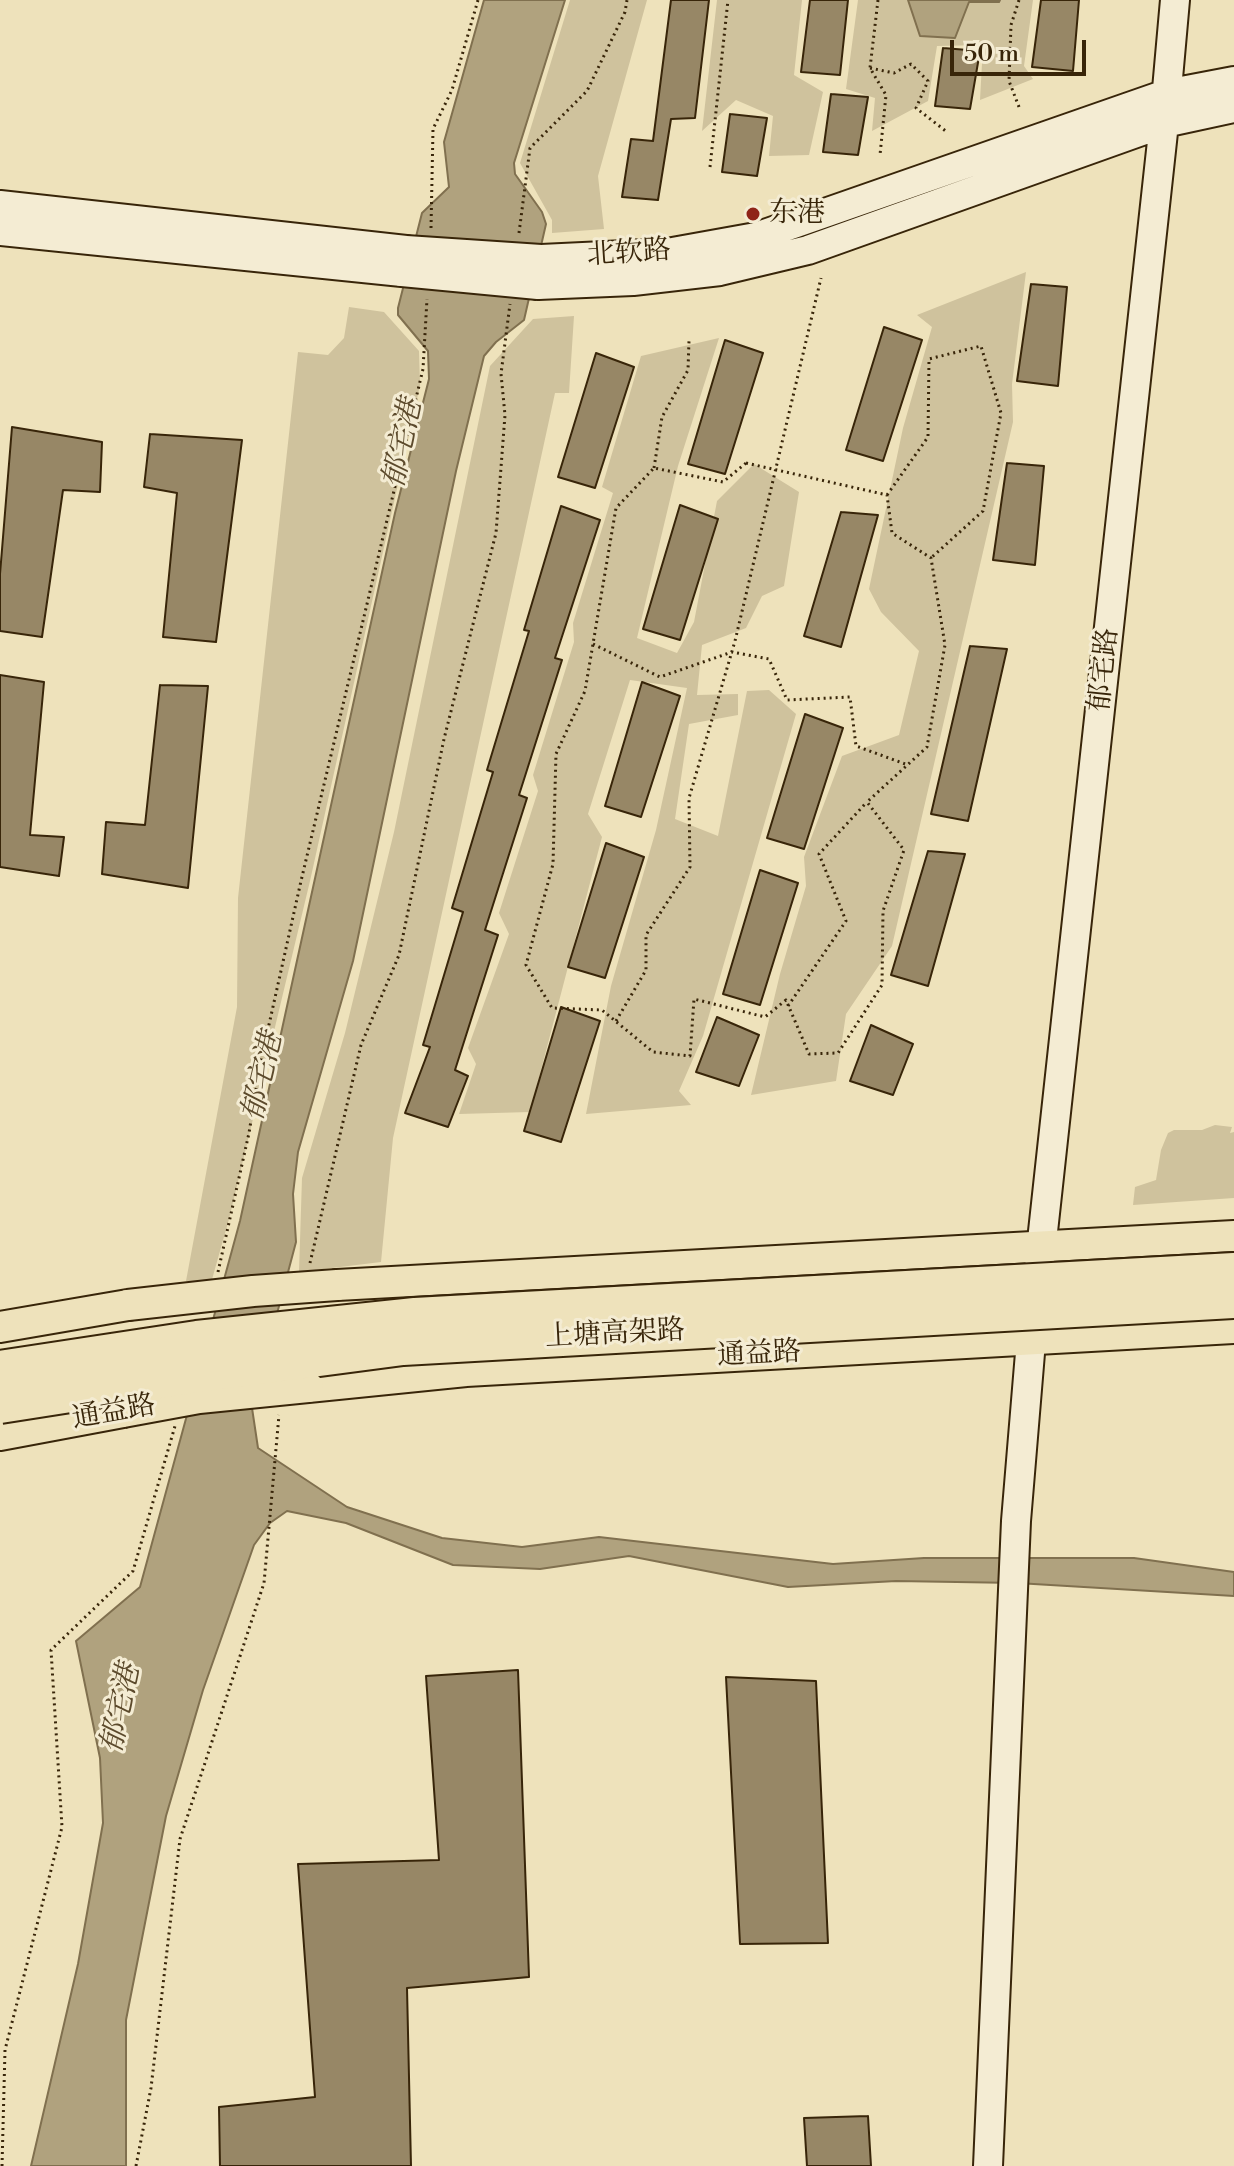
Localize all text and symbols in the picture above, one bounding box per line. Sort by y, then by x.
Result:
scale bar [954,24,1090,74]
text: 50 m [964,39,1019,69]
place label: 东港 [769,197,825,231]
marker: 东港 [744,205,762,223]
street label: 北软路 [586,234,672,274]
water label: 郁宅港 [377,396,431,492]
street label: 郁宅路 [1084,626,1126,714]
water label: 郁宅港 [236,1029,292,1125]
street label: 上塘高架路 [544,1315,686,1355]
street label: 通益路 [716,1336,802,1374]
street label: 通益路 [70,1389,158,1437]
water label: 郁宅港 [95,1661,149,1757]

